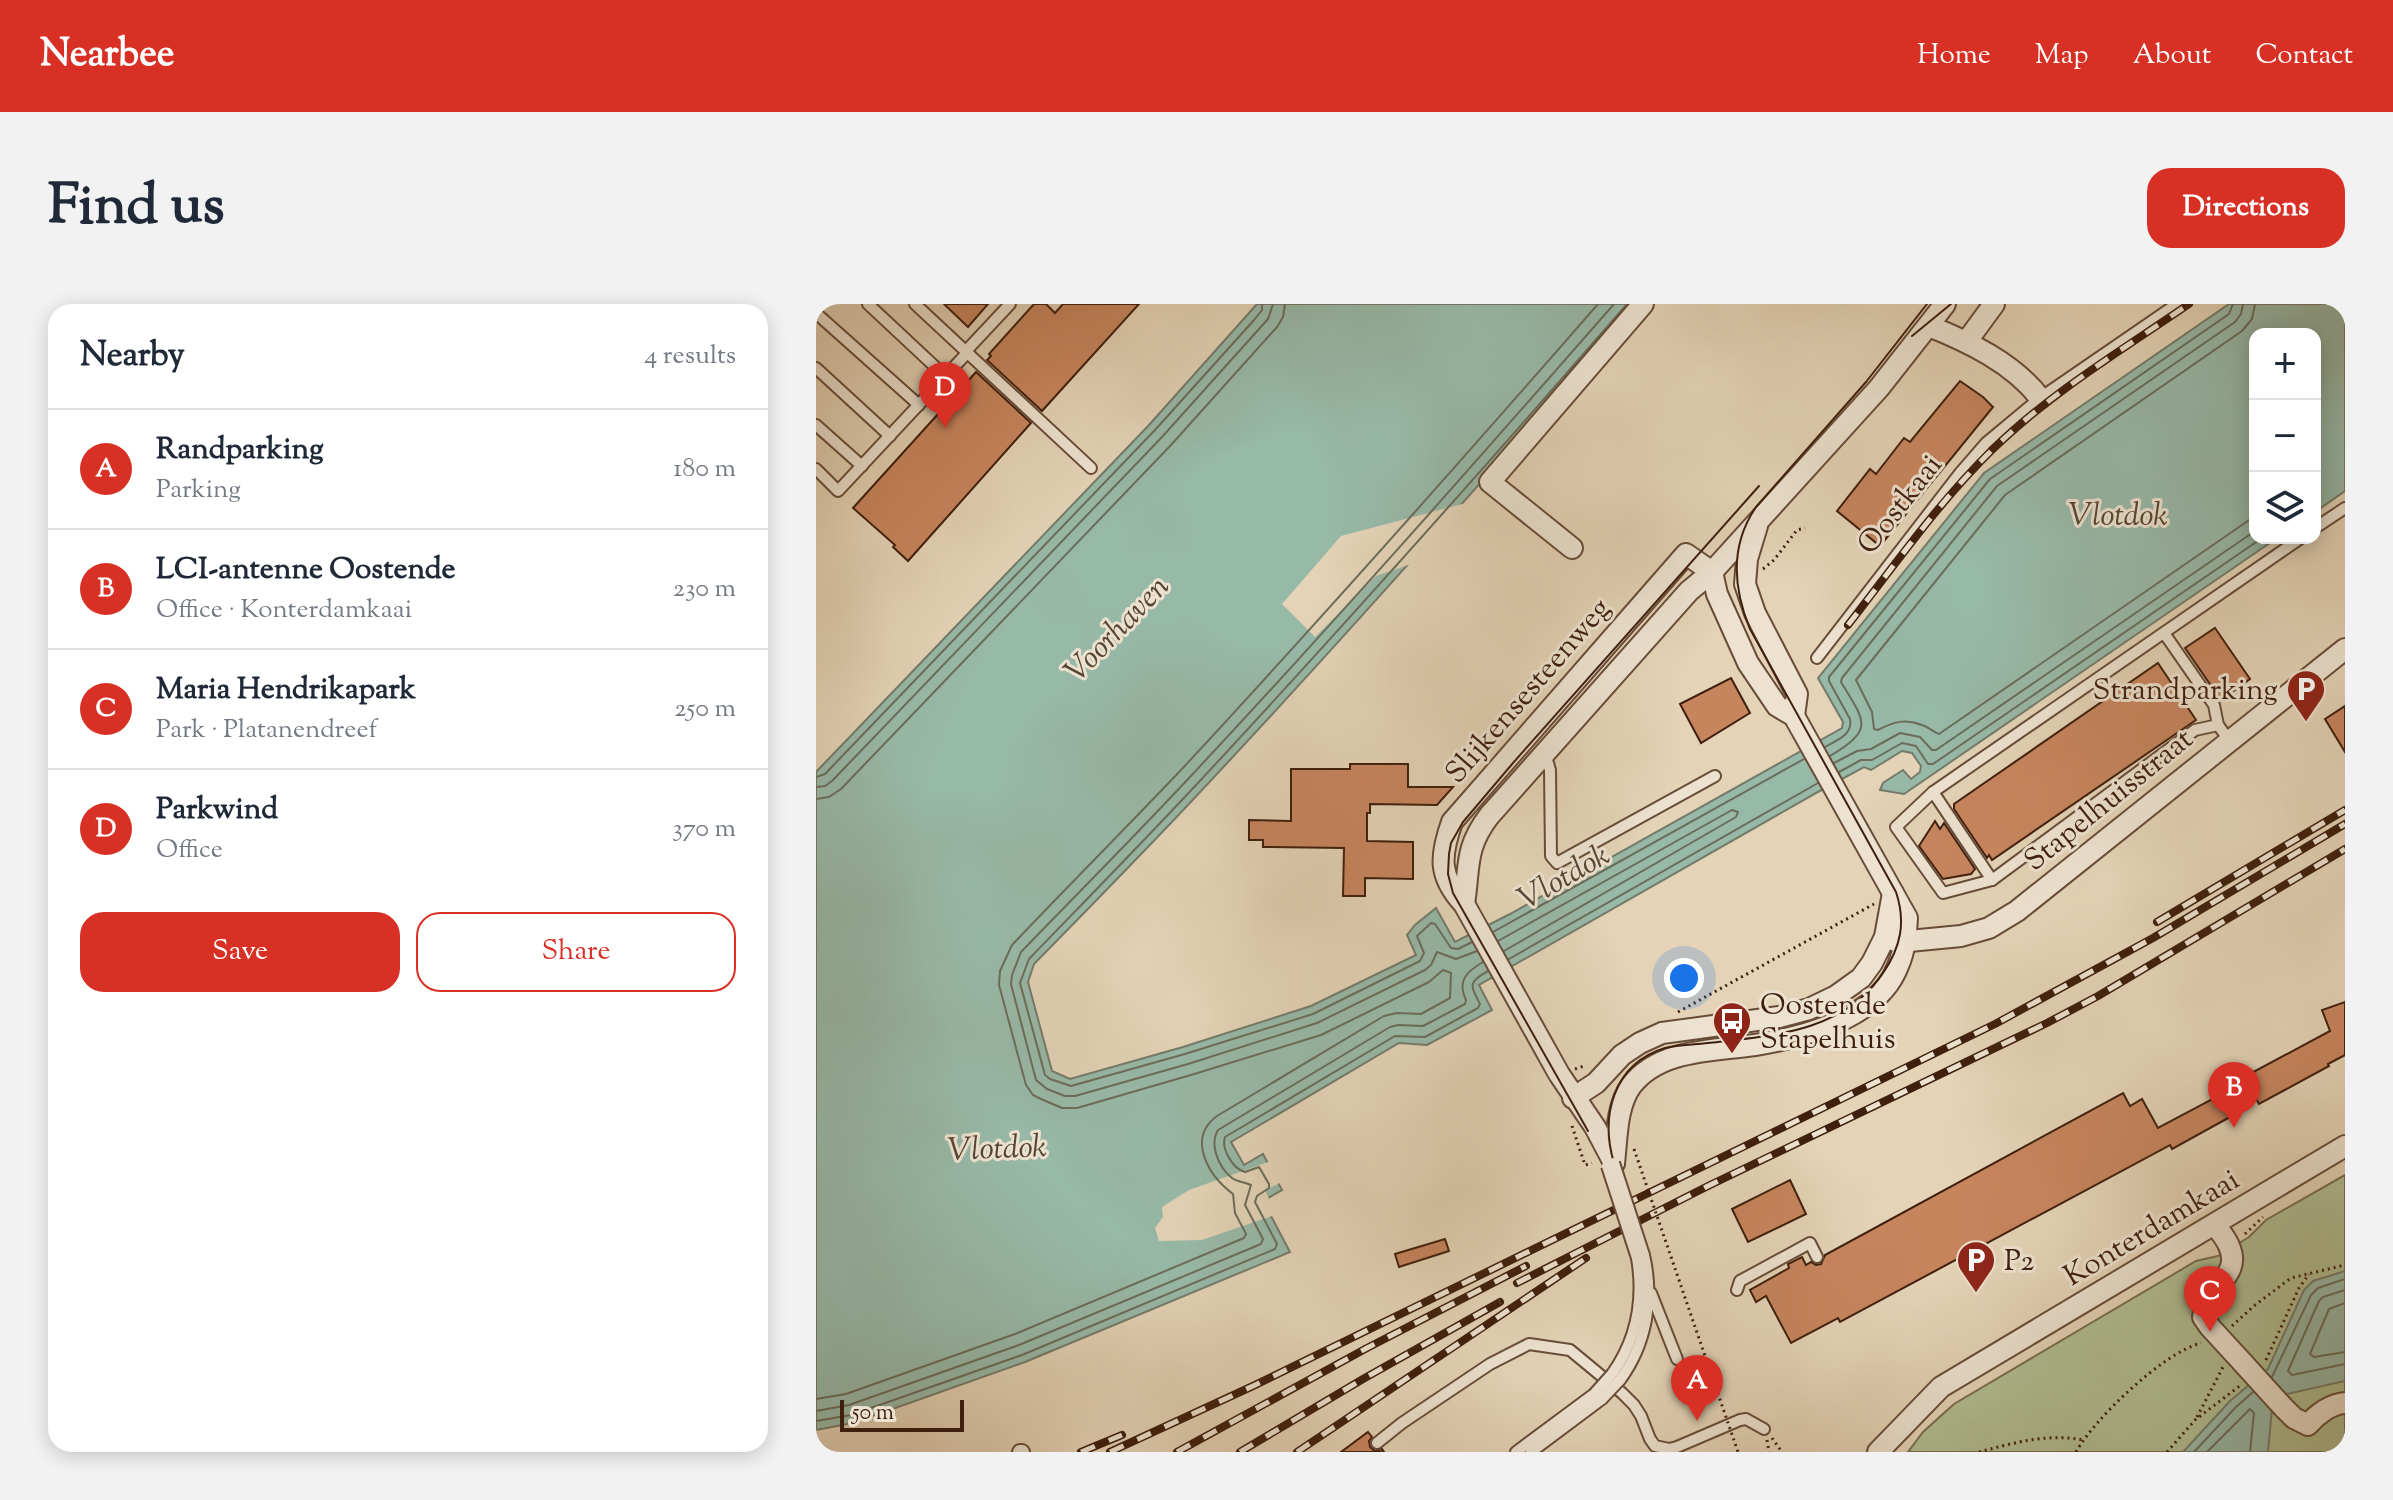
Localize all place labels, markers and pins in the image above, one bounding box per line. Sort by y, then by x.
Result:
pin: D [919,362,971,428]
parking icon: Strandparking [2285,668,2327,723]
place label: Strandparking [2093,670,2278,713]
place label: Oostende Stapelhuis [1760,985,1895,1062]
bus stop icon: Oostende Stapelhuis [1711,1000,1753,1055]
pin: B [2208,1062,2260,1128]
parking icon: P2 [1955,1239,1997,1294]
place label: P2 [2004,1241,2034,1284]
pin: C [2184,1266,2236,1332]
pin: A [1671,1355,1723,1421]

